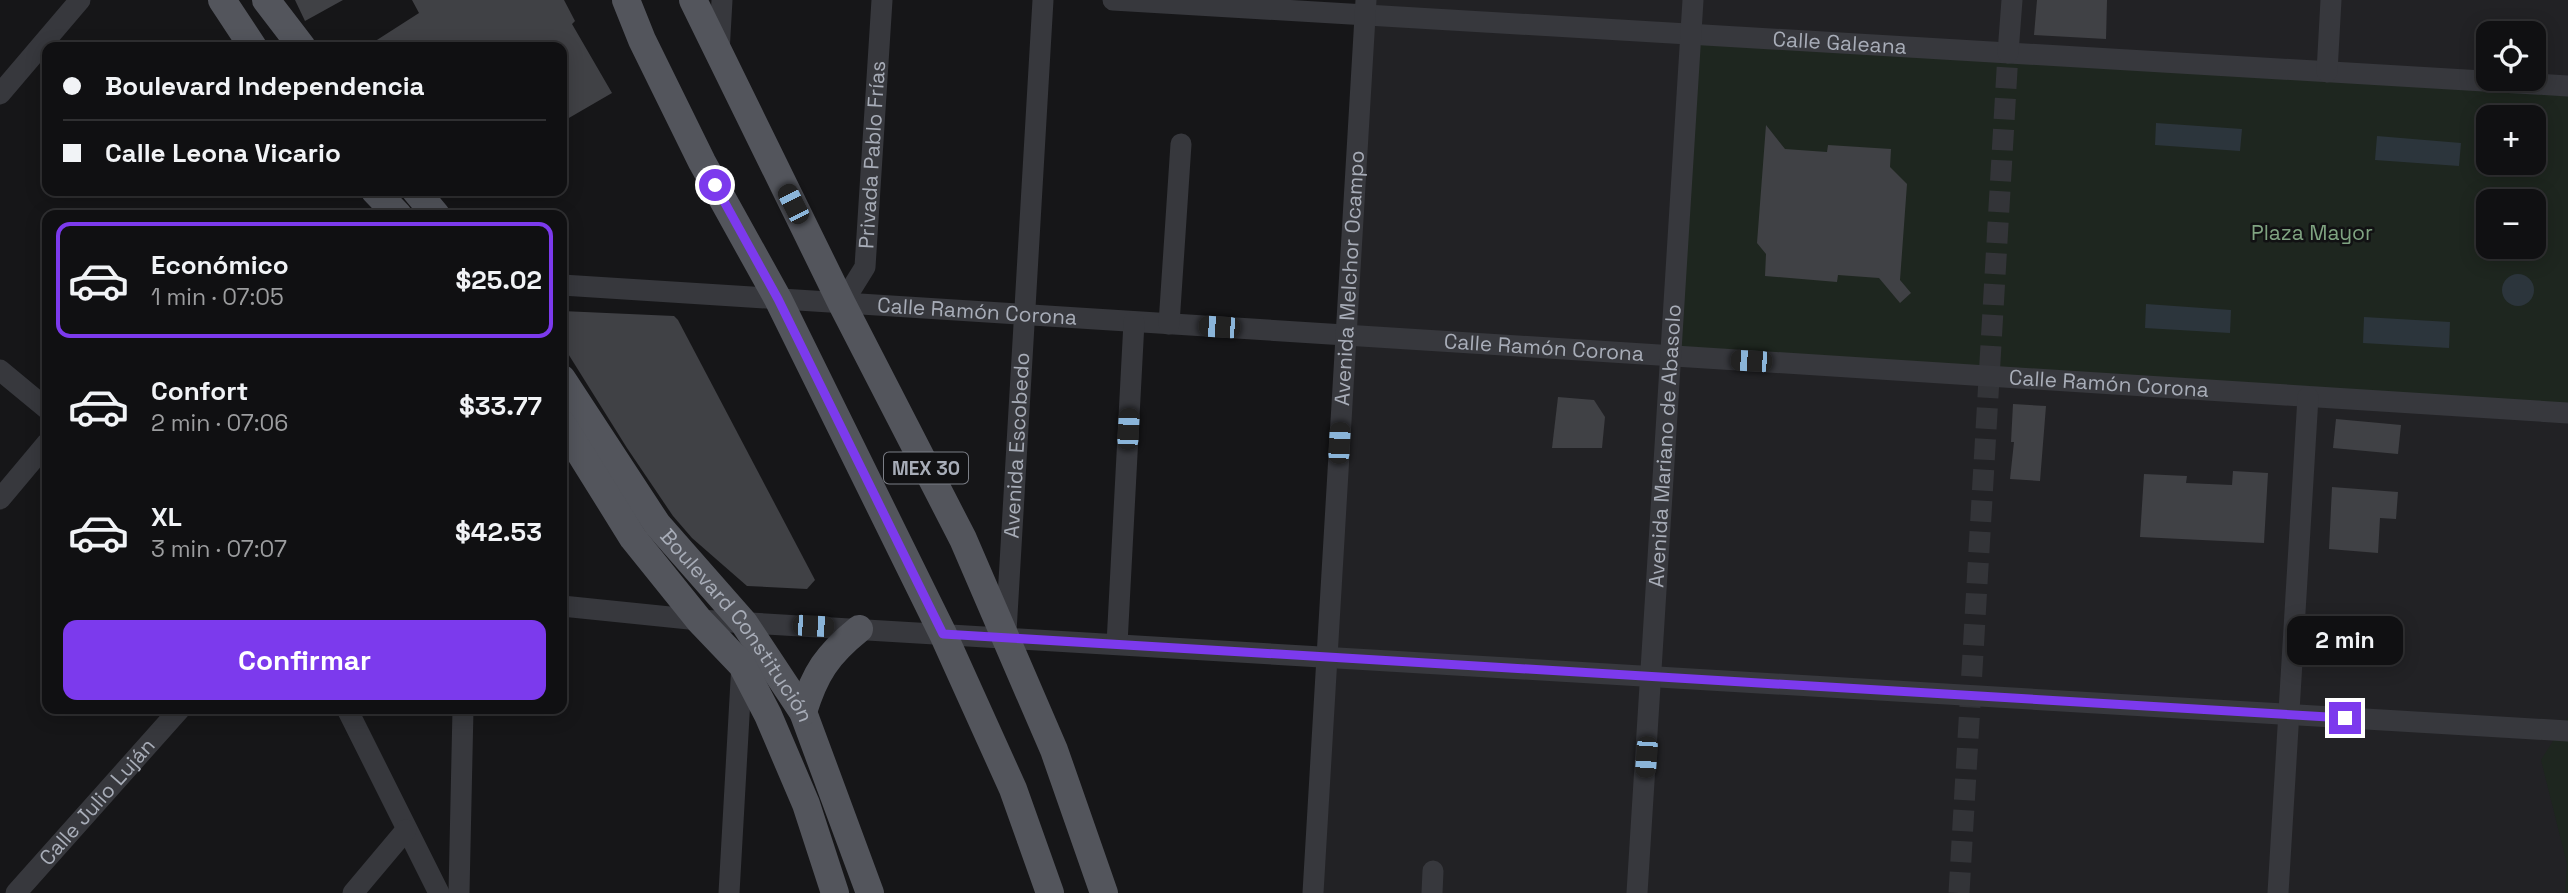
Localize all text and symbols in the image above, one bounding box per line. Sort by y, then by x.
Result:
map controls [2476,21,2546,259]
button: locate [2476,21,2546,91]
street label: Calle Galeana [1772,25,1908,60]
street label: Privada Pablo Frías [852,60,891,250]
text: Boulevard Independencia [105,69,425,103]
button: + [2476,105,2546,175]
text: Calle Leona Vicario [105,136,341,170]
street label: Avenida Melchor Ocampo [1328,149,1370,407]
route start [699,169,731,201]
car [775,181,812,227]
button: − [2476,189,2546,259]
park label: Plaza Mayor [2251,219,2373,246]
text: Económico [151,248,289,282]
icon: car [67,249,130,312]
text: $25.02 [455,263,542,297]
text: 1 min · 07:05 [151,282,284,312]
street label: Calle Ramón Corona [876,291,1078,331]
street label: Avenida Mariano de Abasolo [1642,303,1687,588]
car [1198,315,1241,339]
street label: Calle Ramón Corona [1443,327,1645,367]
car [1730,349,1773,373]
street label: Avenida Escobedo [998,352,1035,539]
street label: Calle Ramón Corona [2008,363,2210,403]
text: Confort [151,374,248,408]
icon: car [67,375,130,438]
text: $33.77 [459,389,542,423]
car [1117,407,1140,451]
text: 2 min · 07:06 [151,408,288,438]
car [1328,421,1351,465]
road number: MEX 30 [884,453,968,484]
text: XL [151,500,182,534]
icon: car [67,501,130,564]
text: $42.53 [455,515,542,549]
street label: Boulevard Constitución [654,523,820,726]
text: 3 min · 07:07 [151,534,287,564]
car [792,614,835,638]
callout: 2 min [2287,616,2403,666]
button: Confirmar [63,620,546,700]
text: 2 min [2315,625,2375,655]
route end [2329,702,2361,734]
street label: Calle Julio Luján [33,732,161,871]
car [1635,735,1658,779]

